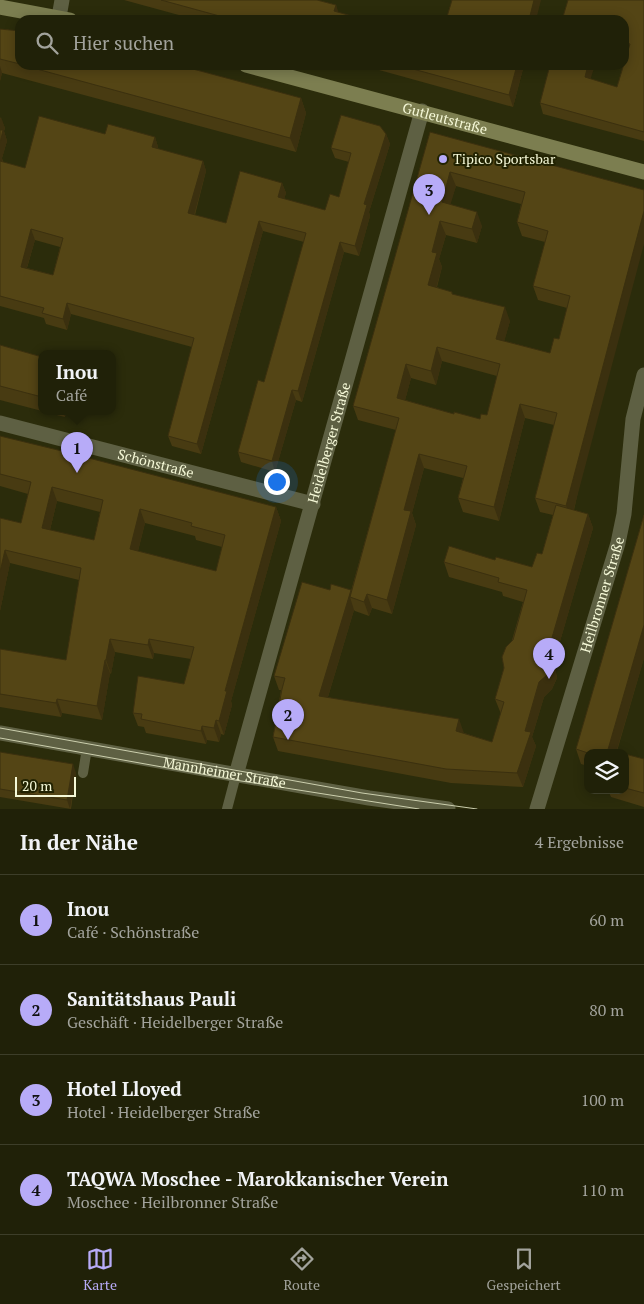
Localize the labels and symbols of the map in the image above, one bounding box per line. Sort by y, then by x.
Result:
street label: Gutleutstraße [401,98,490,138]
place label: Tipico Sportsbar [453,149,556,168]
marker: Tipico Sportsbar [437,153,449,165]
pin: 3 [413,174,445,215]
street label: Heidelberger Straße [303,380,355,505]
pin: 1 [61,432,93,473]
street label: Schönstraße [116,444,196,482]
your location [264,469,290,495]
street label: Heilbronner Straße [575,535,628,655]
pin: 4 [533,638,565,679]
pin: 2 [272,699,304,740]
street label: Mannheimer Straße [162,752,288,792]
scale bar [15,774,76,797]

